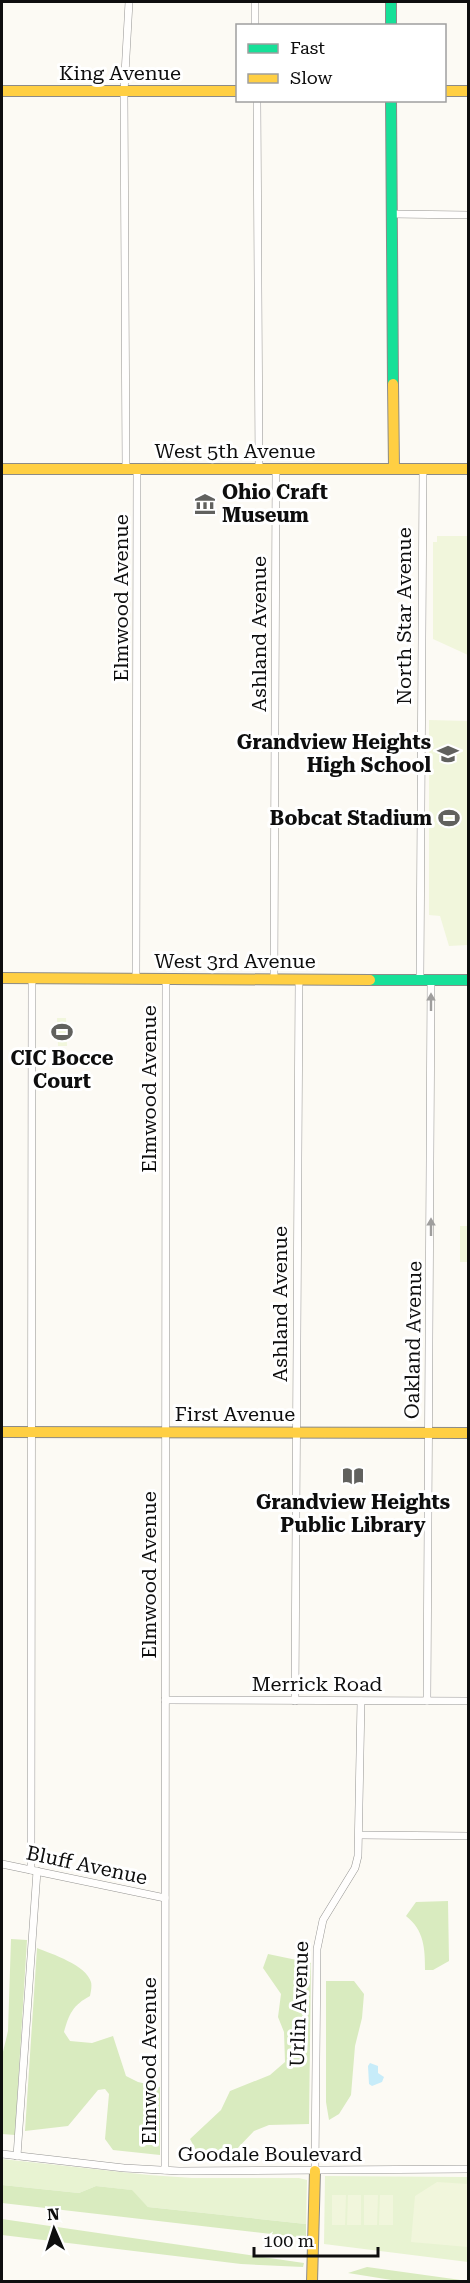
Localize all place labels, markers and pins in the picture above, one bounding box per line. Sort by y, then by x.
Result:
place label: Ohio Craft Museum [222,480,328,527]
museum icon: Ohio Craft Museum [193,492,217,516]
place label: Grandview Heights High School [237,730,431,777]
school or university icon: Grandview Heights High School [436,742,460,766]
place label: Bobcat Stadium [270,806,432,830]
sports icon: Bobcat Stadium [437,806,461,830]
sports icon: CIC Bocce Court [50,1020,74,1044]
place label: CIC Bocce Court [10,1046,114,1093]
library icon: Grandview Heights Public Library [341,1464,365,1488]
place label: Grandview Heights Public Library [256,1490,450,1537]

